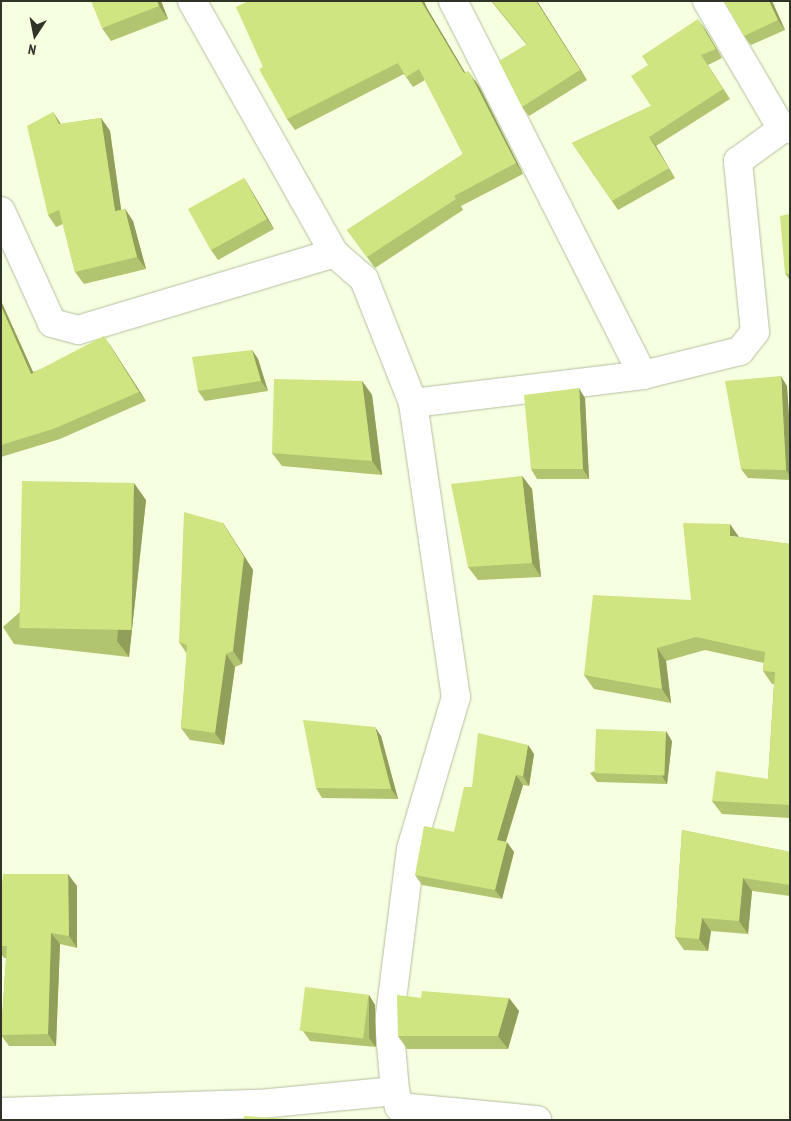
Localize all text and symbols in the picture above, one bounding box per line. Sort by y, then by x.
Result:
north arrow [10,10,60,60]
text: N [27,40,38,59]

